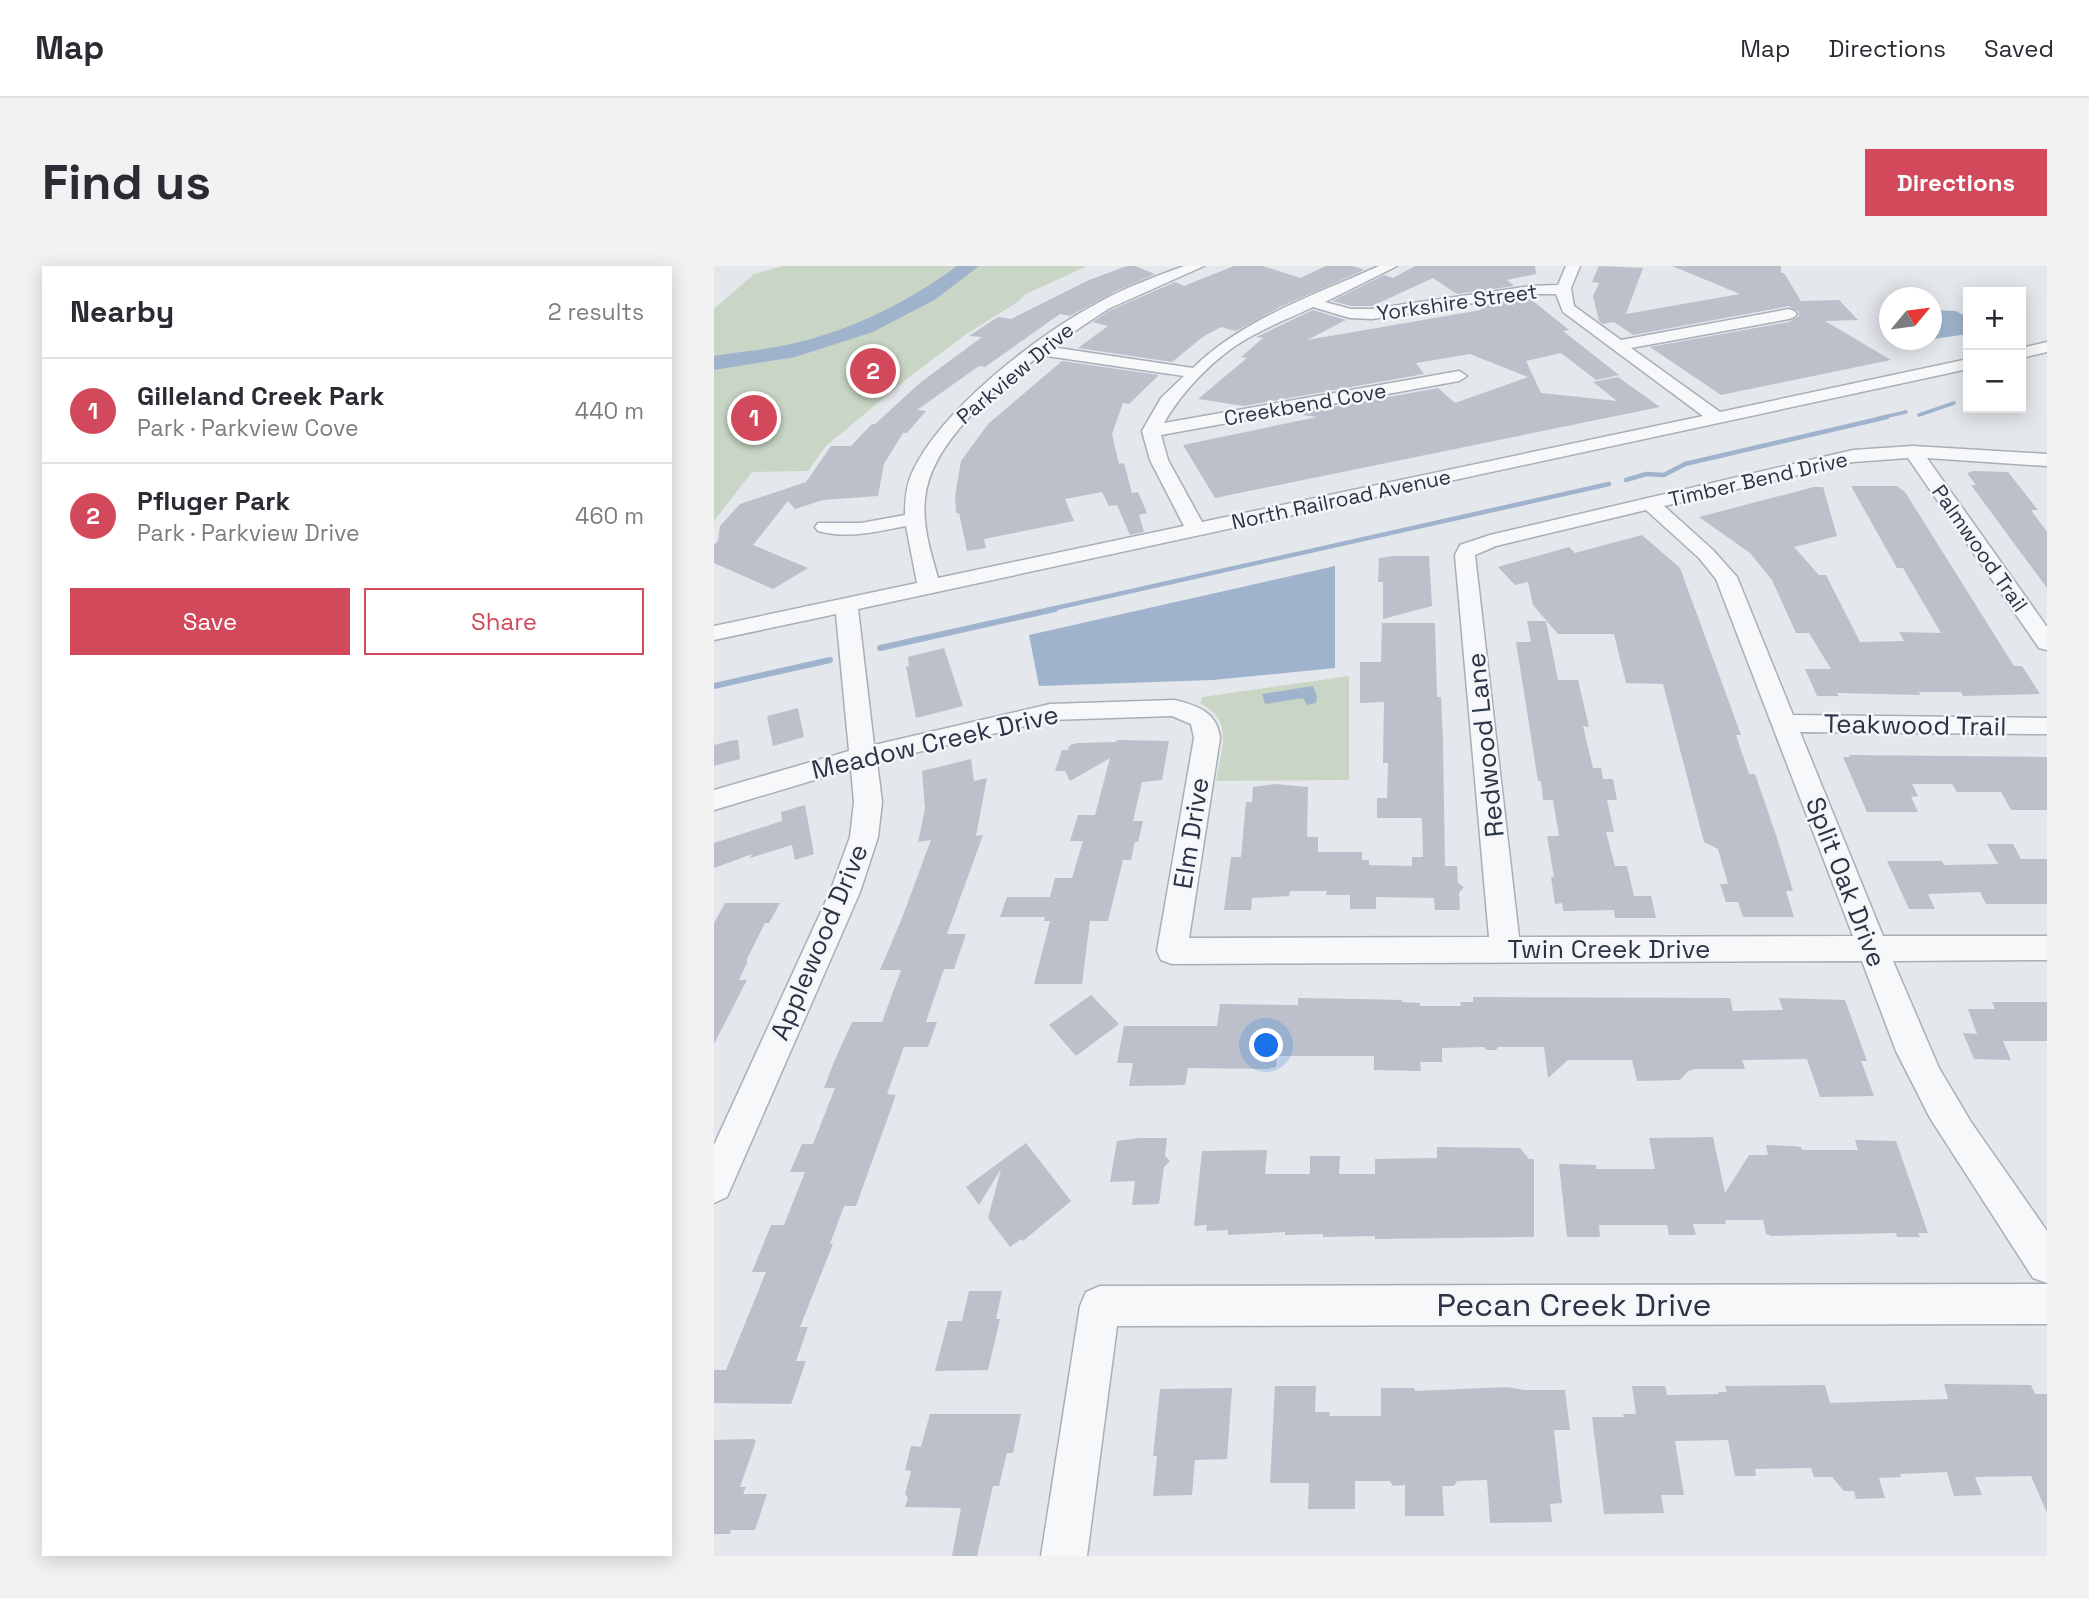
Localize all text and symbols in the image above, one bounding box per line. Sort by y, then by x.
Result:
text: Map [35,27,104,69]
text: Map [1740,33,1790,64]
text: Directions [1828,33,1946,64]
text: Saved [1984,33,2054,64]
button: Directions [1865,149,2047,216]
text: Find us [42,151,211,213]
street label: Yorkshire Street [1375,277,1539,327]
north arrow [1879,287,1942,350]
map controls [1963,287,2026,413]
button: + [1963,287,2026,350]
text: Nearby [70,292,174,331]
text: 2 results [548,297,644,327]
street label: Parkview Drive [951,316,1079,430]
pin: 2 [850,345,896,397]
button: − [1963,350,2026,413]
street label: Creekbend Cove [1222,376,1388,432]
text: Gilleland Creek Park [137,379,384,413]
pin: 1 [731,392,777,444]
text: 1 [88,396,98,426]
text: 440 m [575,396,644,426]
text: Park · Parkview Cove [137,413,359,443]
street label: Timber Bend Drive [1666,445,1850,513]
street label: North Railroad Avenue [1229,463,1453,535]
street label: Palmwood Trail [1926,479,2034,617]
text: Pfluger Park [137,484,290,518]
text: 2 [86,501,100,531]
text: 460 m [575,501,644,531]
text: Park · Parkview Drive [137,518,360,548]
button: Save [70,588,350,655]
button: Share [364,588,644,655]
street label: Redwood Lane [1458,651,1512,839]
street label: Meadow Creek Drive [808,697,1062,787]
street label: Teakwood Trail [1823,706,2007,744]
street label: Elm Drive [1165,775,1217,891]
street label: Split Oak Drive [1798,792,1894,972]
street label: Applewood Drive [762,839,876,1045]
street label: Twin Creek Drive [1508,932,1710,966]
your location [1249,1028,1283,1062]
street label: Pecan Creek Drive [1436,1285,1712,1325]

